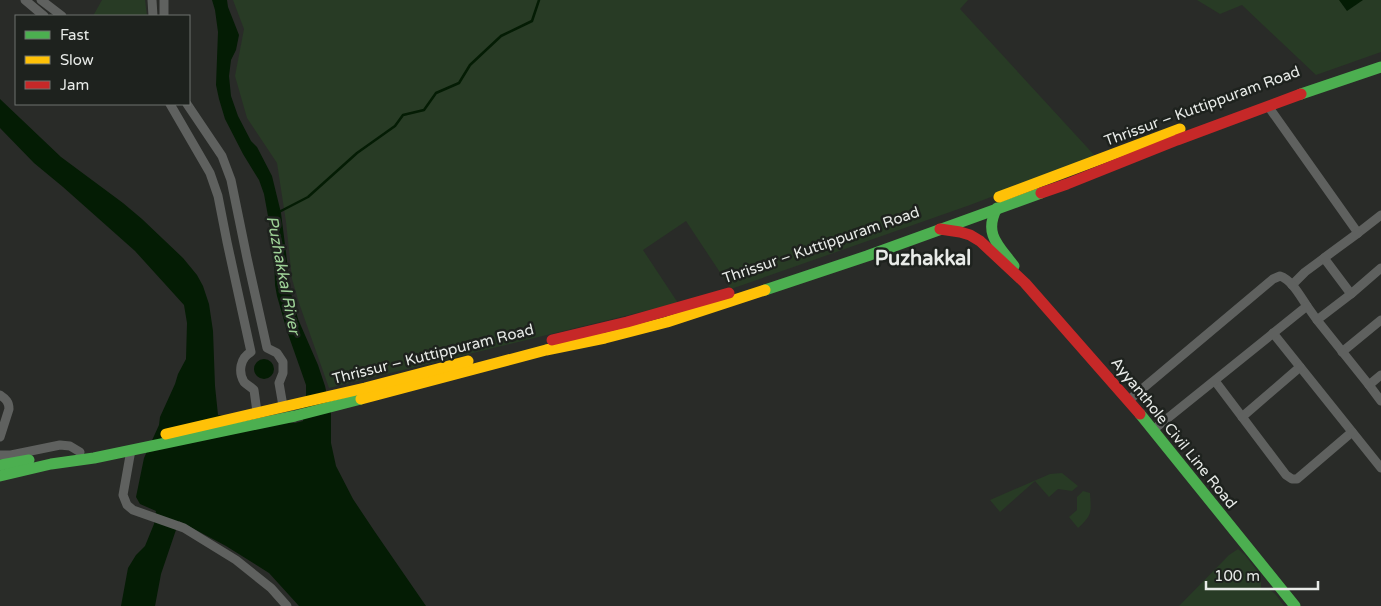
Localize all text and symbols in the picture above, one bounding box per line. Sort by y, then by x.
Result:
legend [15,15,190,105]
text: Fast [60,26,90,44]
text: Slow [60,51,94,69]
street label: Thrissur – Kuttippuram Road [1102,62,1302,150]
text: Jam [60,76,89,94]
street label: Thrissur – Kuttippuram Road [720,203,922,287]
water label: Puzhakkal River [262,214,305,338]
district label: Puzhakkal [875,247,971,271]
street label: Thrissur – Kuttippuram Road [330,320,536,388]
street label: Ayyanthole Civil Line Road [1107,354,1241,512]
scale bar [1206,558,1318,590]
text: 100 m [1214,567,1260,585]

